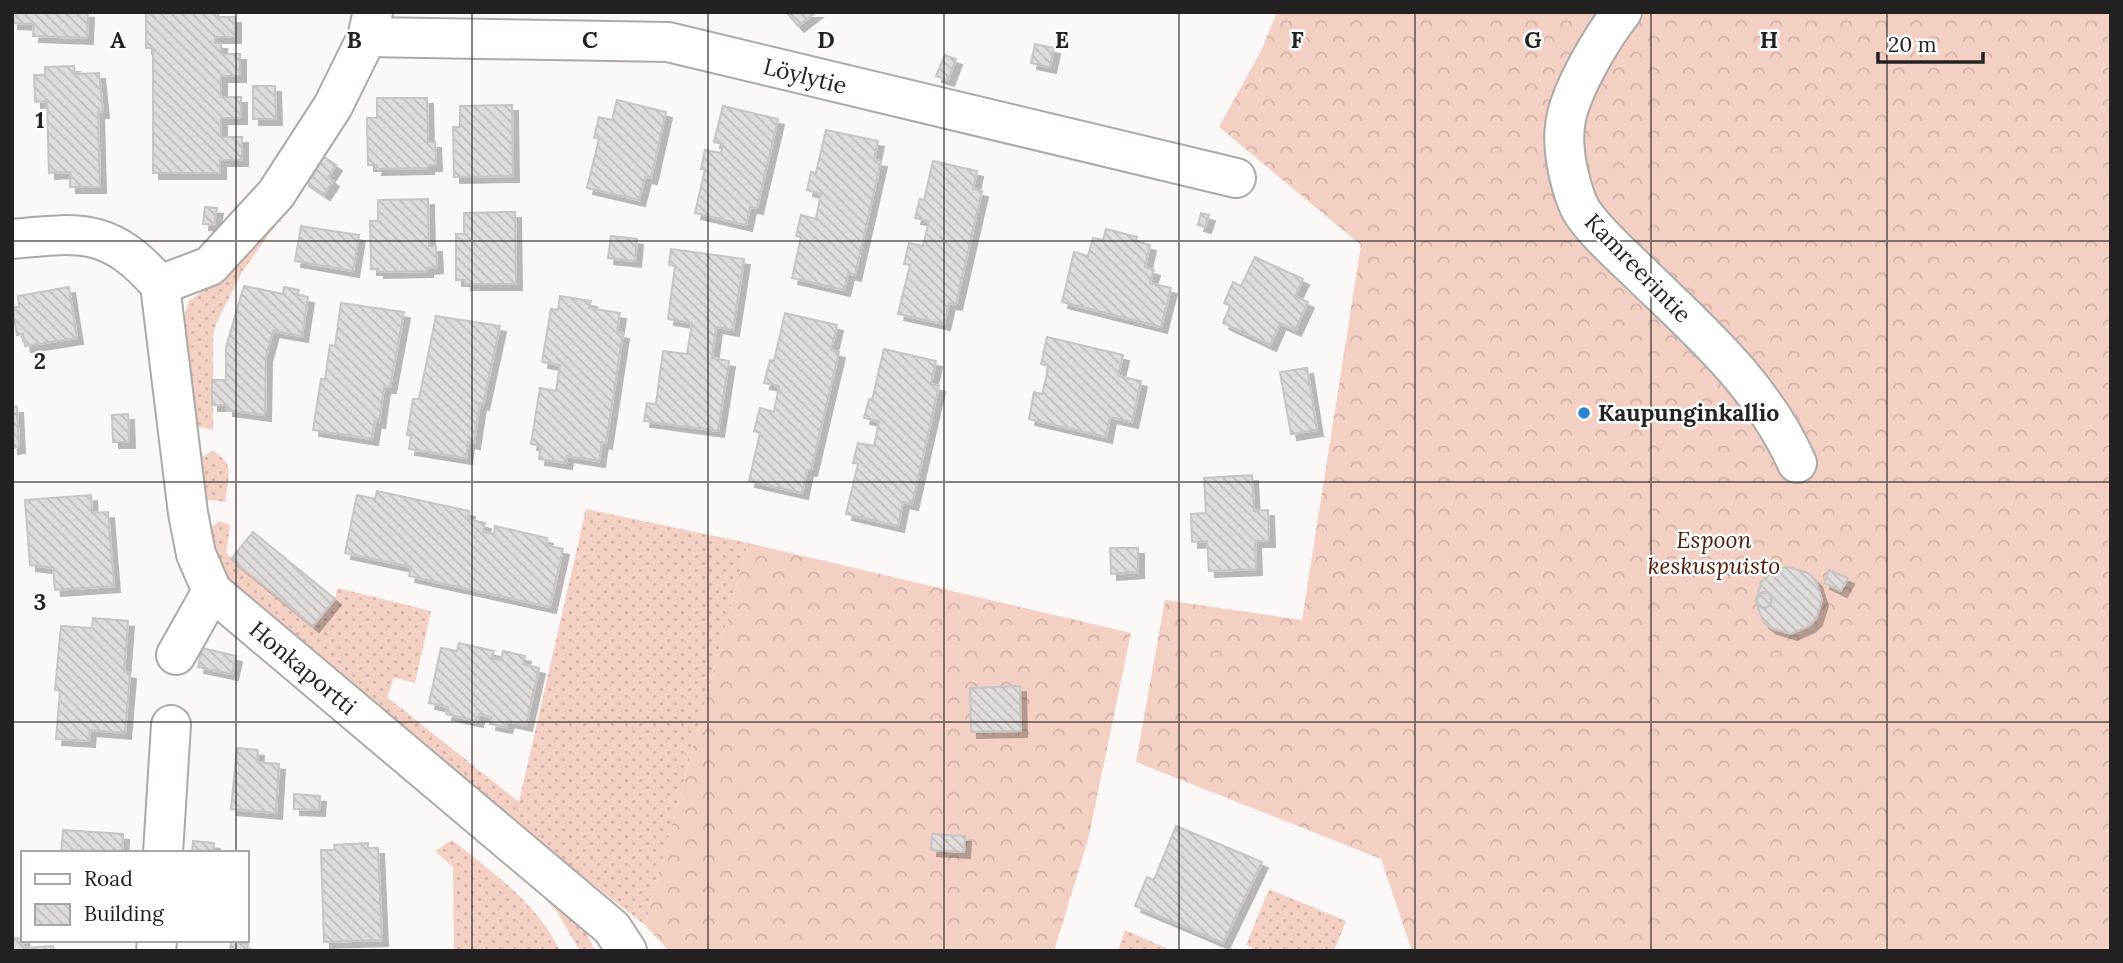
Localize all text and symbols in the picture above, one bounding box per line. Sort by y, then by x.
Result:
scale bar [1878,21,1983,65]
text: A [110,25,126,54]
text: B [346,25,362,54]
text: C [582,25,598,54]
text: D [817,25,835,54]
text: E [1055,25,1069,54]
text: F [1290,25,1304,54]
text: G [1524,25,1542,54]
text: H [1760,25,1778,54]
text: 20 m [1888,31,1937,58]
street label: Löylytie [760,51,850,100]
text: 1 [35,105,45,134]
street label: Kamreerintie [1579,207,1698,328]
text: 2 [34,346,46,375]
place label: Kaupunginkallio [1598,398,1779,427]
marker: Kaupunginkallio [1576,405,1592,421]
park label: Espoon keskuspuisto [1648,525,1780,580]
text: 3 [34,587,46,616]
street label: Honkaportti [244,614,363,721]
legend [21,851,248,942]
text: Road [84,865,133,892]
text: Building [84,900,164,927]

